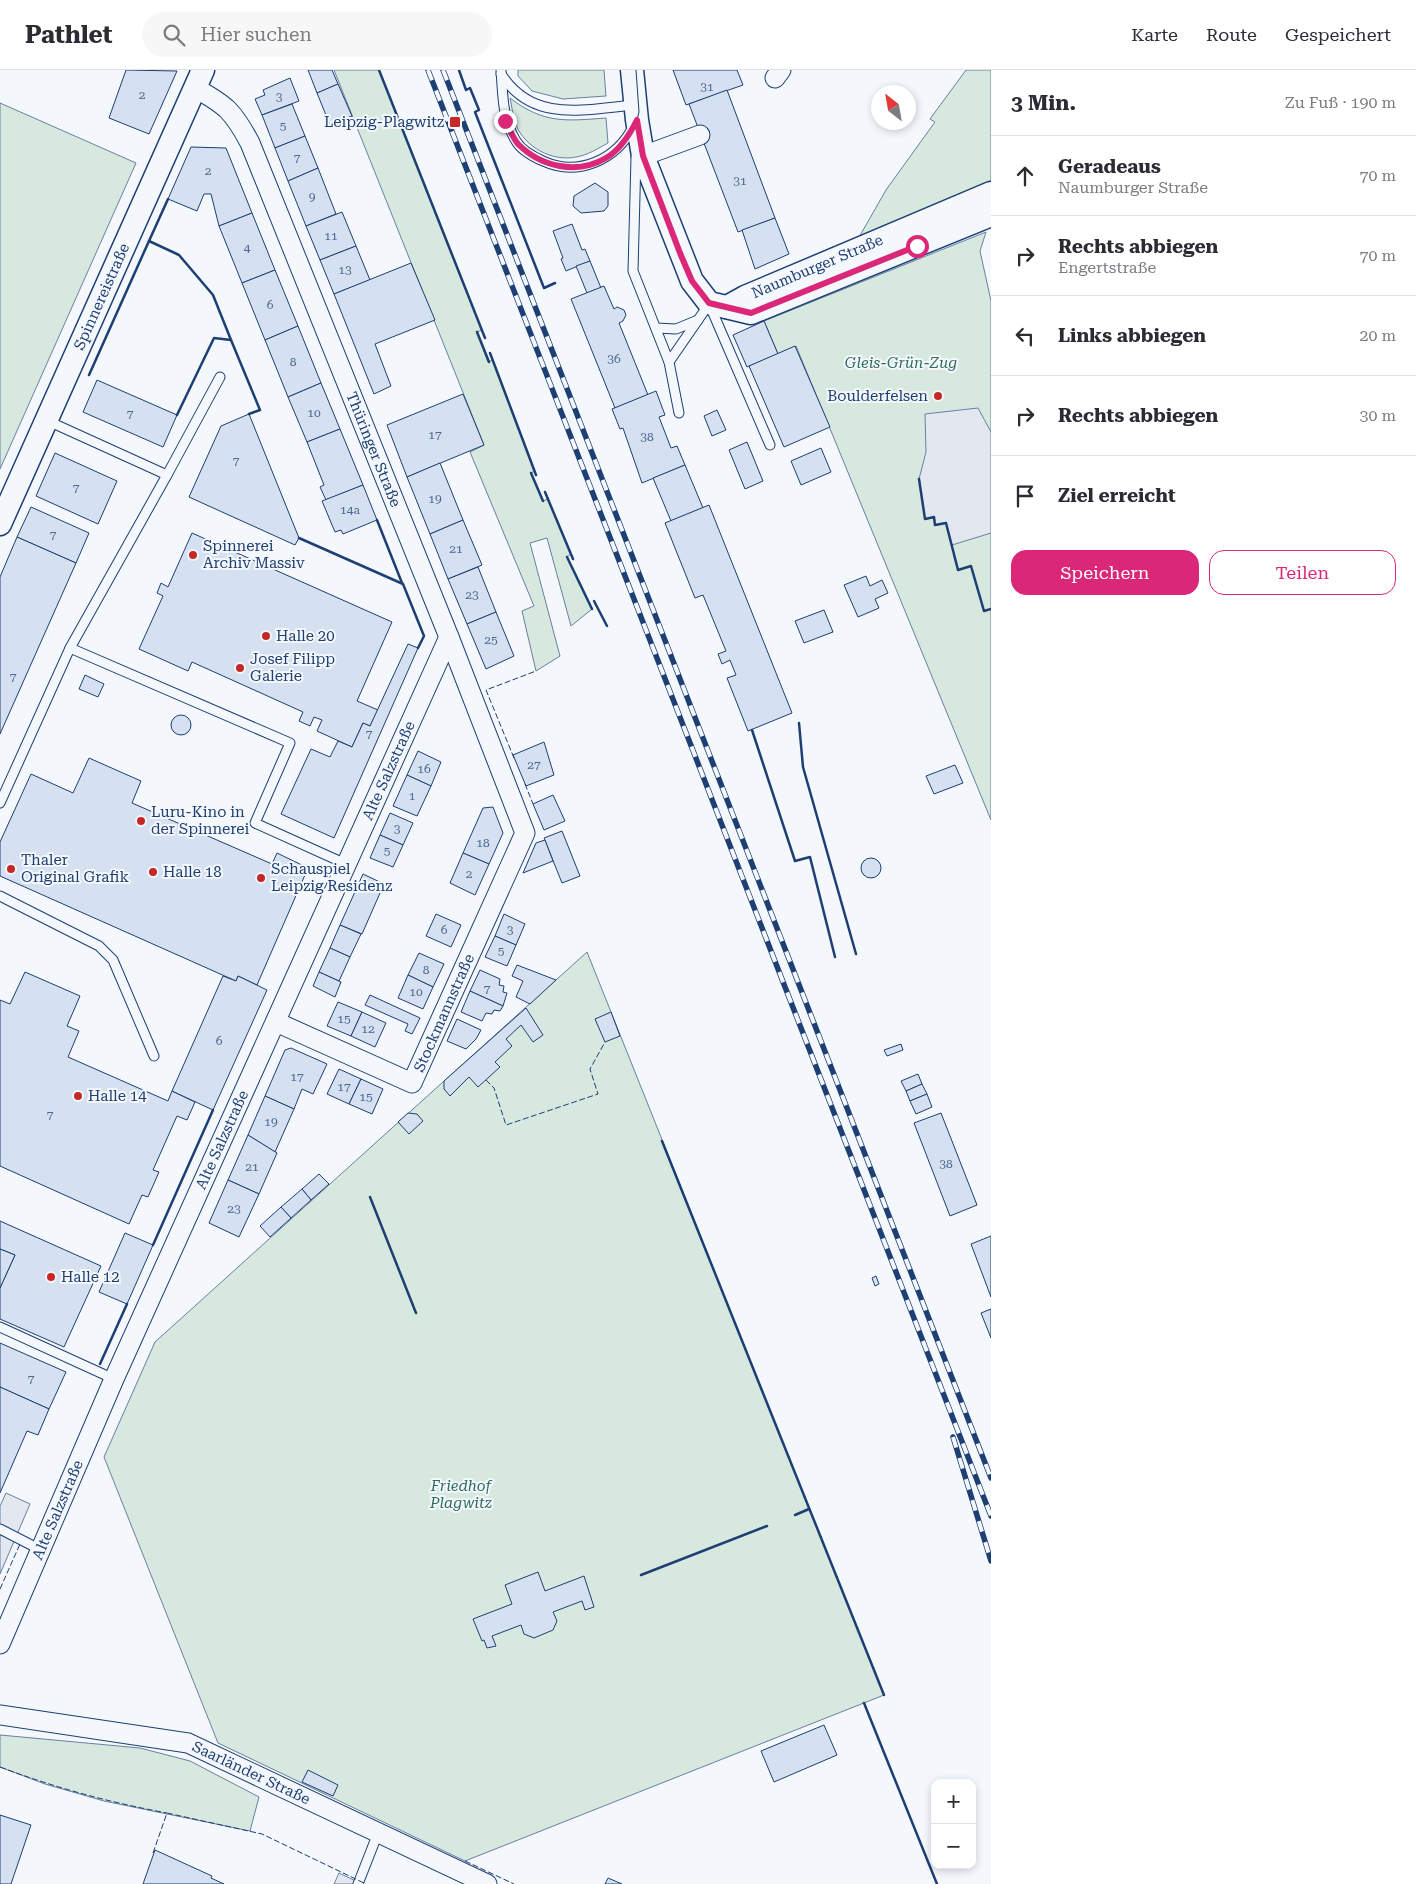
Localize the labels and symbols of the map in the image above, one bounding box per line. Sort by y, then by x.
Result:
house number: 31 [700,80,714,94]
north arrow [871,85,916,130]
house number: 2 [139,88,146,102]
house number: 3 [276,90,283,104]
route end [494,110,517,133]
place label: Leipzig-Plagwitz [324,113,444,131]
marker: Leipzig-Plagwitz [448,115,462,129]
house number: 5 [280,119,287,133]
house number: 7 [294,151,301,165]
house number: 2 [205,164,212,178]
house number: 31 [733,174,747,188]
house number: 9 [309,190,316,204]
house number: 11 [324,229,338,243]
street label: Naumburger Straße [749,231,886,302]
route start [906,235,929,258]
street label: Spinnereistraße [70,240,133,353]
house number: 4 [244,241,251,255]
house number: 13 [338,263,352,277]
house number: 6 [267,298,274,312]
house number: 36 [607,352,621,366]
park label: Gleis-Grün-Zug [845,354,957,372]
house number: 8 [290,355,297,369]
place label: Boulderfelsen [827,387,928,405]
street label: Thüringer Straße [342,389,405,510]
marker: Boulderfelsen [932,390,944,402]
house number: 10 [307,406,321,420]
house number: 7 [127,407,134,421]
house number: 17 [428,428,442,442]
house number: 38 [640,430,654,444]
house number: 7 [233,454,240,468]
house number: 7 [73,481,80,495]
house number: 19 [428,492,442,506]
house number: 14a [340,503,360,517]
house number: 7 [50,528,57,542]
place label: Spinnerei Archiv Massiv [203,537,305,572]
house number: 21 [449,542,463,556]
marker: Spinnerei Archiv Massiv [187,549,199,561]
house number: 23 [465,588,479,602]
place label: Halle 20 [276,627,335,645]
marker: Halle 20 [260,630,272,642]
house number: 25 [484,633,498,647]
place label: Josef Filipp Galerie [250,650,335,685]
marker: Josef Filipp Galerie [234,662,246,674]
house number: 7 [10,670,17,684]
street label: Alte Salzstraße [359,718,419,823]
house number: 7 [366,727,373,741]
house number: 27 [527,758,541,772]
house number: 16 [417,762,431,776]
house number: 1 [409,789,416,803]
place label: Luru-Kino in der Spinnerei [151,803,250,838]
marker: Luru-Kino in der Spinnerei [135,815,147,827]
house number: 3 [394,822,401,836]
house number: 18 [476,836,490,850]
house number: 5 [384,844,391,858]
place label: Thaler Original Grafik [21,851,129,886]
place label: Schauspiel Leipzig Residenz [271,860,392,895]
marker: Thaler Original Grafik [5,863,17,875]
place label: Halle 18 [163,863,222,881]
marker: Halle 18 [147,866,159,878]
house number: 2 [466,867,473,881]
marker: Schauspiel Leipzig Residenz [255,872,267,884]
house number: 6 [441,923,448,937]
house number: 3 [507,923,514,937]
house number: 5 [498,944,505,958]
street label: Stockmannstraße [410,951,478,1075]
house number: 8 [423,963,430,977]
house number: 7 [484,982,491,996]
house number: 10 [409,985,423,999]
house number: 15 [337,1012,351,1026]
house number: 12 [361,1022,375,1036]
house number: 6 [216,1034,223,1048]
house number: 17 [290,1070,304,1084]
house number: 17 [337,1080,351,1094]
place label: Halle 14 [88,1087,147,1105]
street label: Alte Salzstraße [192,1087,252,1192]
marker: Halle 14 [72,1090,84,1102]
house number: 15 [359,1090,373,1104]
house number: 7 [47,1108,54,1122]
house number: 19 [264,1115,278,1129]
house number: 38 [939,1157,953,1171]
house number: 21 [245,1160,259,1174]
house number: 23 [227,1202,241,1216]
place label: Halle 12 [61,1268,120,1286]
marker: Halle 12 [45,1271,57,1283]
house number: 7 [28,1372,35,1386]
street label: Alte Salzstraße [28,1457,87,1562]
park label: Friedhof Plagwitz [429,1477,492,1512]
street label: Saarländer Straße [189,1737,313,1808]

